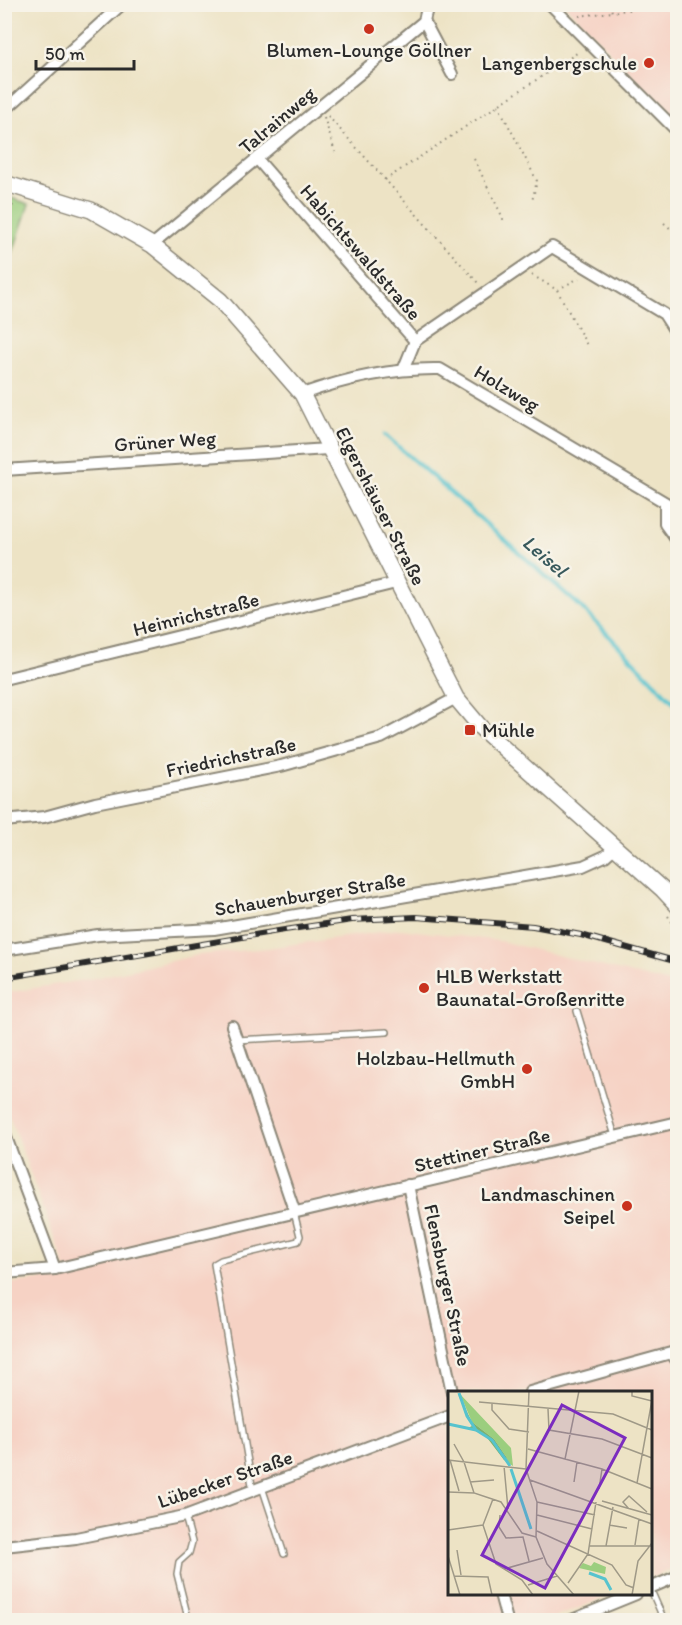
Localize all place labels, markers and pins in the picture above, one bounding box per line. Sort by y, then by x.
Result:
marker: Blumen-Lounge Göllner [362,22,376,36]
place label: Blumen-Lounge Göllner [267,38,471,62]
place label: Langenbergschule [481,51,637,75]
marker: Langenbergschule [642,56,656,70]
place label: Mühle [482,718,535,742]
marker: Mühle [463,723,477,737]
place label: HLB Werkstatt Baunatal-Großenritte [436,964,625,1011]
marker: HLB Werkstatt Baunatal-Großenritte [417,981,431,995]
place label: Holzbau-Hellmuth GmbH [357,1046,515,1093]
marker: Holzbau-Hellmuth GmbH [520,1062,534,1076]
place label: Landmaschinen Seipel [481,1182,615,1229]
marker: Landmaschinen Seipel [620,1199,634,1213]

